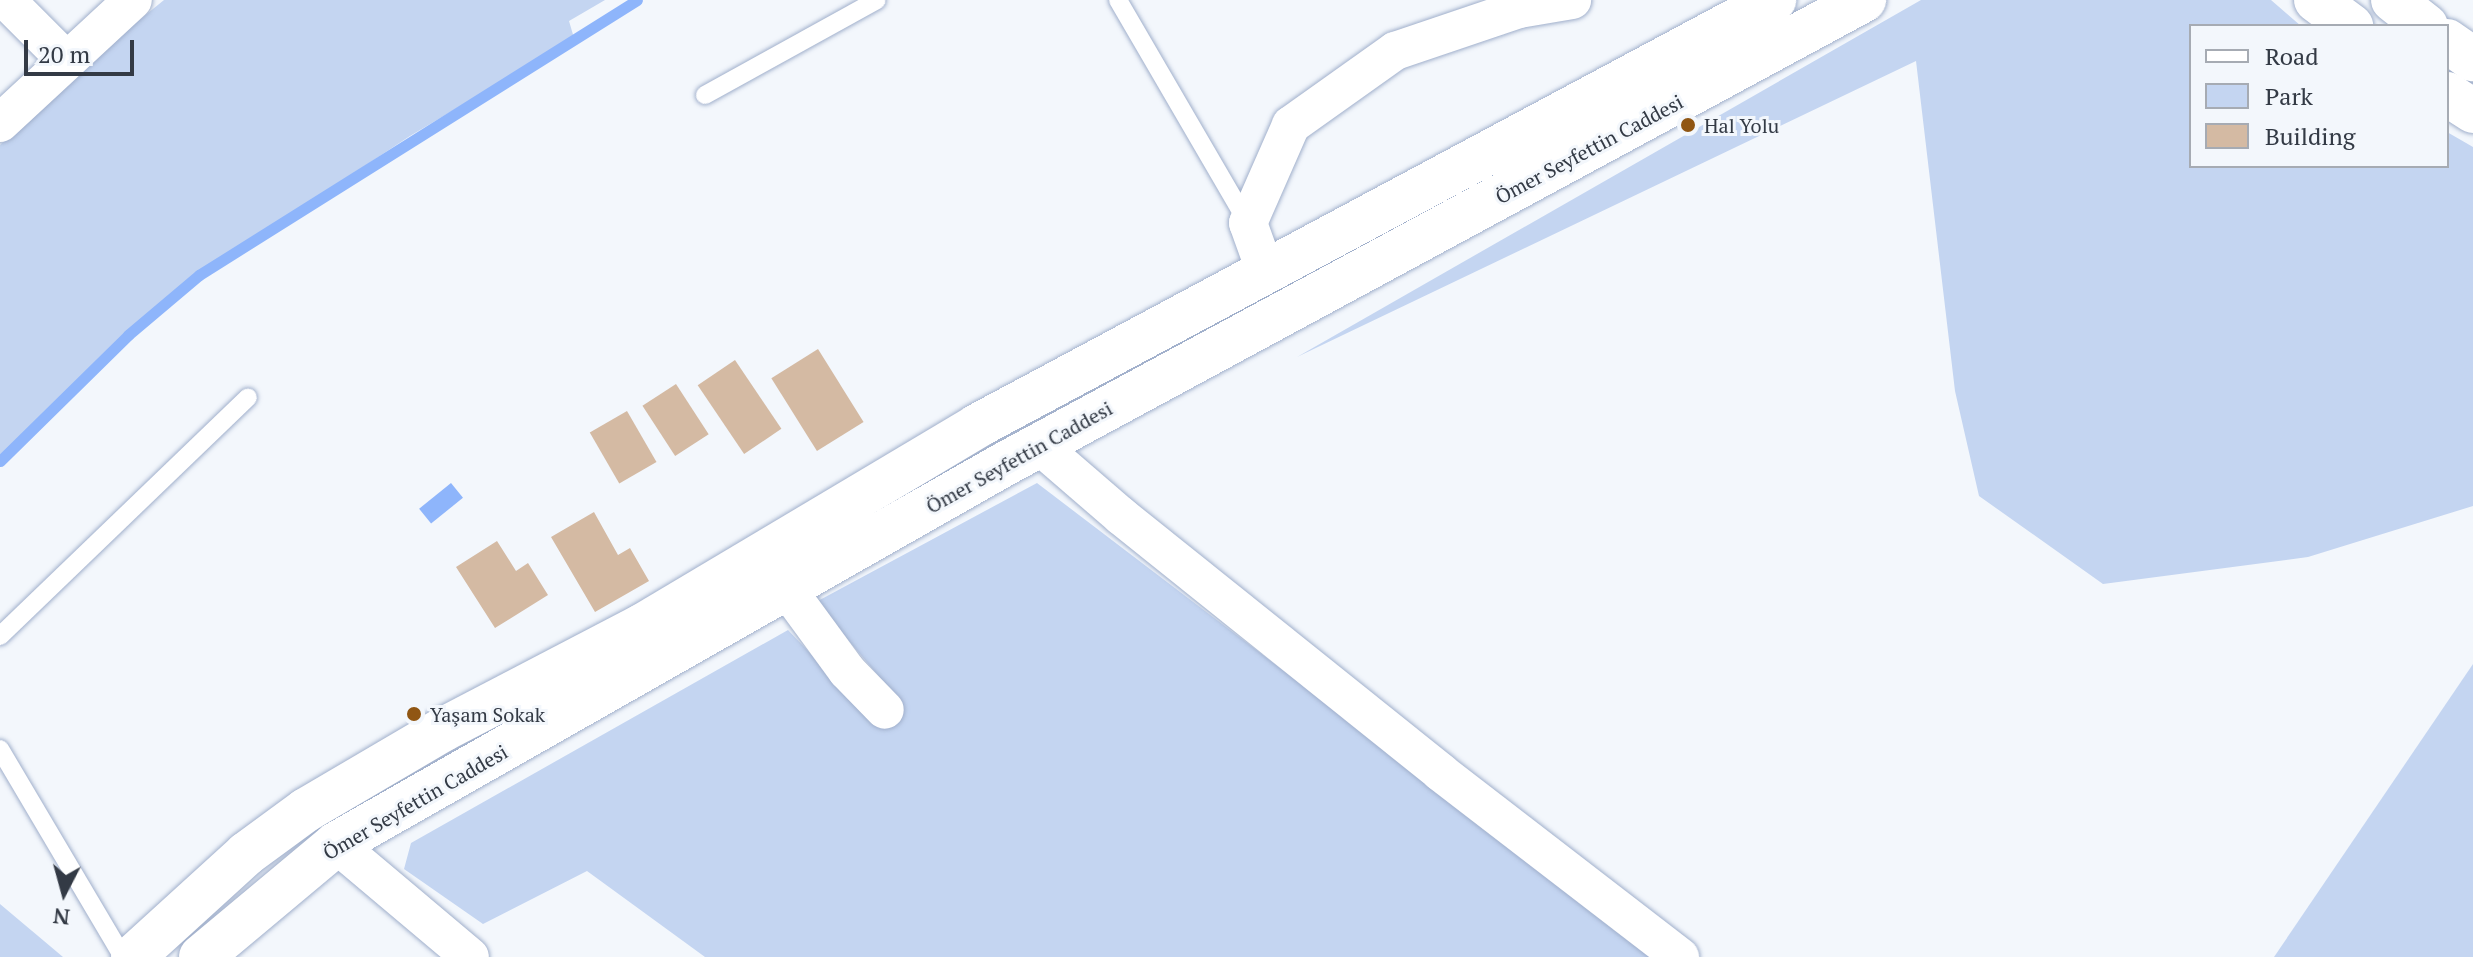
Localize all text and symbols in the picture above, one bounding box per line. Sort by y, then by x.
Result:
scale bar [28,24,138,74]
legend [2189,24,2449,168]
text: 20 m [38,38,90,70]
text: Road [2265,40,2319,72]
text: Park [2265,80,2313,112]
street label: Ömer Seyfettin Caddesi [1491,89,1687,209]
place label: Hal Yolu [1704,113,1779,137]
marker: Hal Yolu [1679,116,1697,134]
text: Building [2265,120,2355,152]
street label: Ömer Seyfettin Caddesi [922,396,1116,518]
place label: Yaşam Sokak [430,702,545,726]
marker: Yaşam Sokak [405,705,423,723]
street label: Ömer Seyfettin Caddesi [318,739,512,865]
north arrow [24,853,104,933]
text: N [52,902,71,933]

